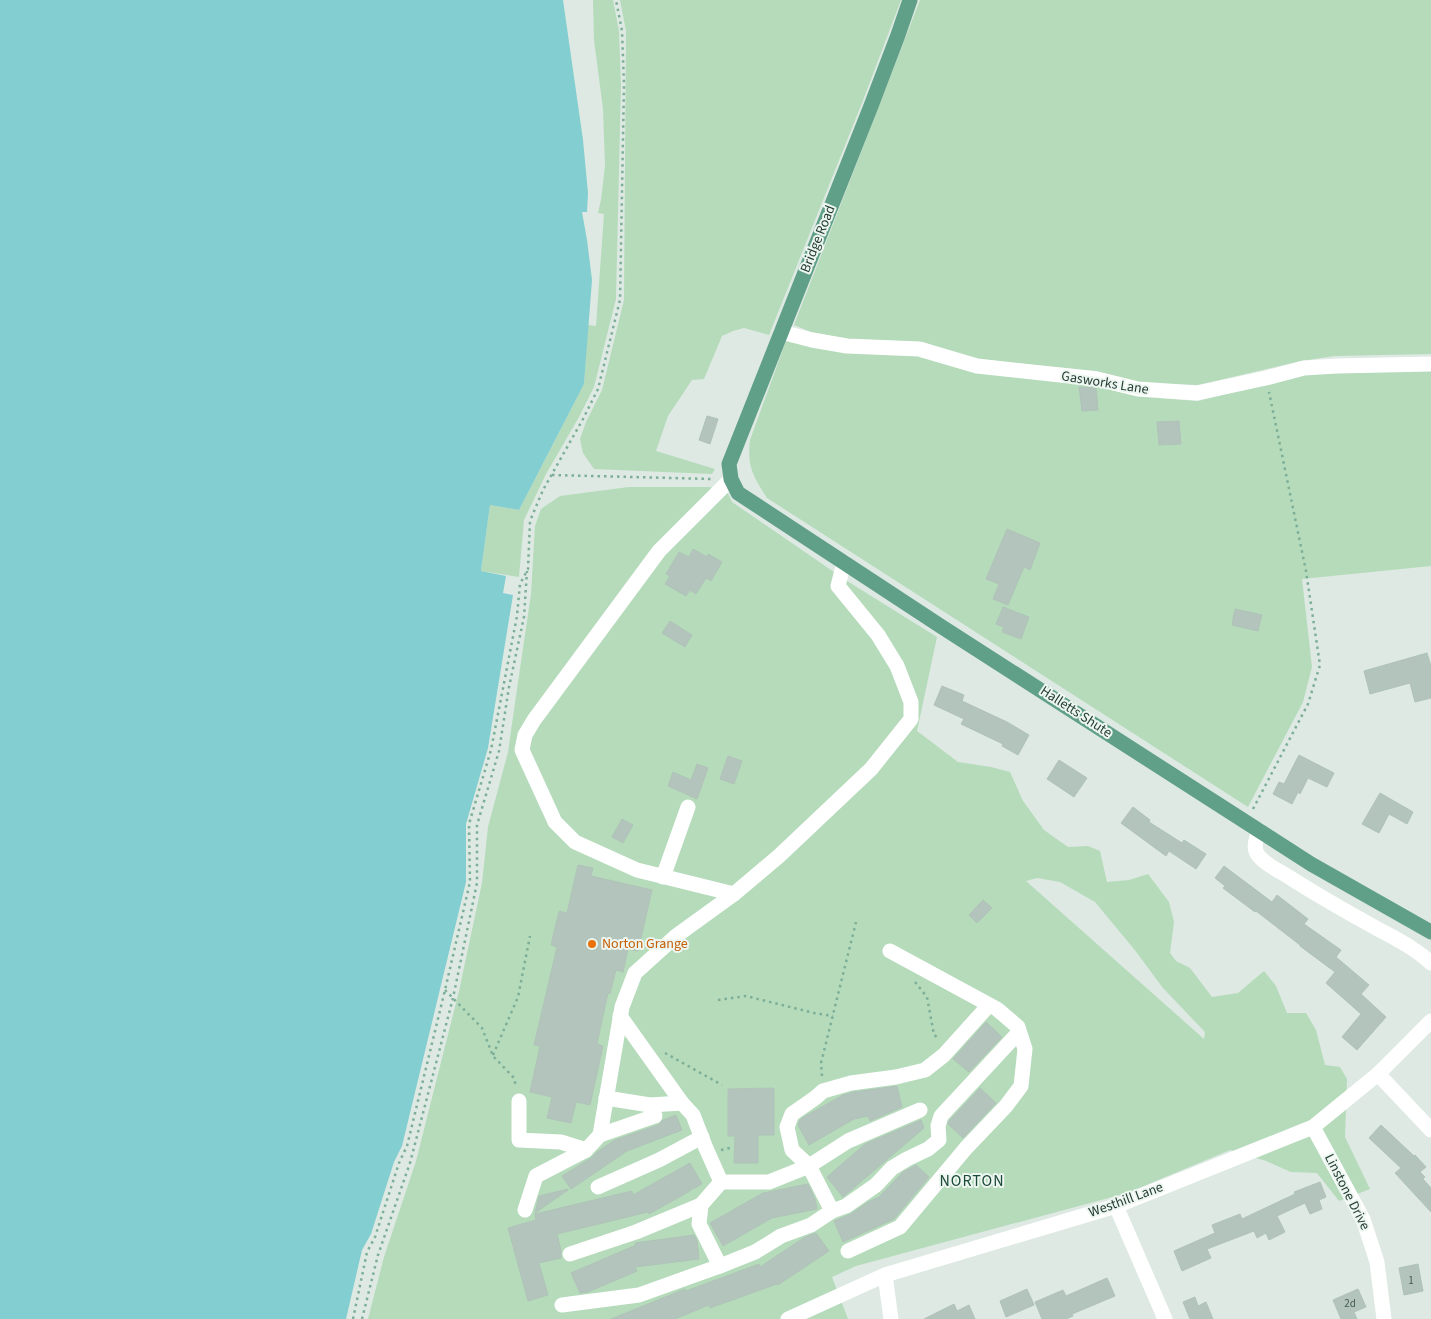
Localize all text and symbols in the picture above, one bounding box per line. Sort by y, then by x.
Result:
street label: Bridge Road [795,202,841,276]
street label: Gasworks Lane [1060,366,1150,400]
street label: Halletts Shute [1036,681,1116,743]
place label: Norton Grange [602,934,688,954]
marker: Norton Grange [586,938,598,950]
street label: Linstone Drive [1319,1150,1375,1234]
district label: NORTON [939,1170,1005,1192]
street label: Westhill Lane [1086,1177,1166,1223]
house number: 1 [1408,1273,1414,1288]
house number: 2d [1344,1296,1356,1311]

